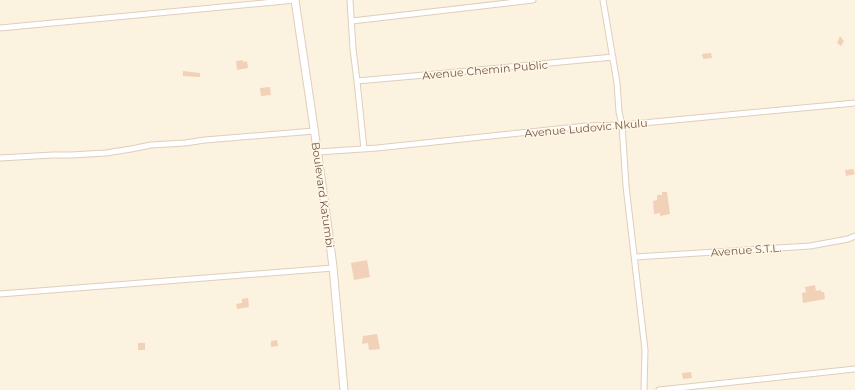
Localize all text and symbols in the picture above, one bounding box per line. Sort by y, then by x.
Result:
street label: Avenue Chemin Public [422,58,548,82]
street label: Avenue Ludovic Nkulu [524,116,648,140]
street label: Boulevard Katumbi [309,141,337,249]
street label: Avenue S.T.L. [710,241,782,259]

